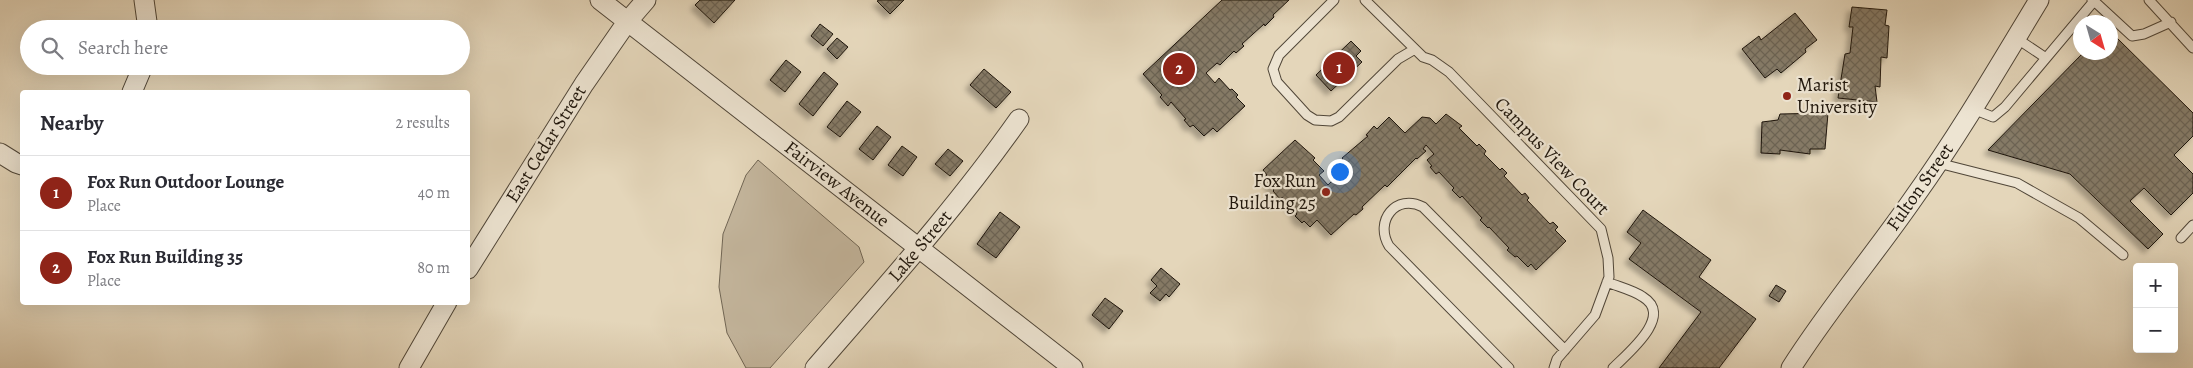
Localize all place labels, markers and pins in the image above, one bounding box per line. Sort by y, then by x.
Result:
pin: 1 [1323,49,1355,87]
pin: 2 [1163,50,1195,88]
place label: Marist University [1797,72,1878,120]
marker: Marist University [1781,90,1793,102]
place label: Fox Run Building 25 [1228,168,1316,216]
marker: Fox Run Building 25 [1320,186,1332,198]

